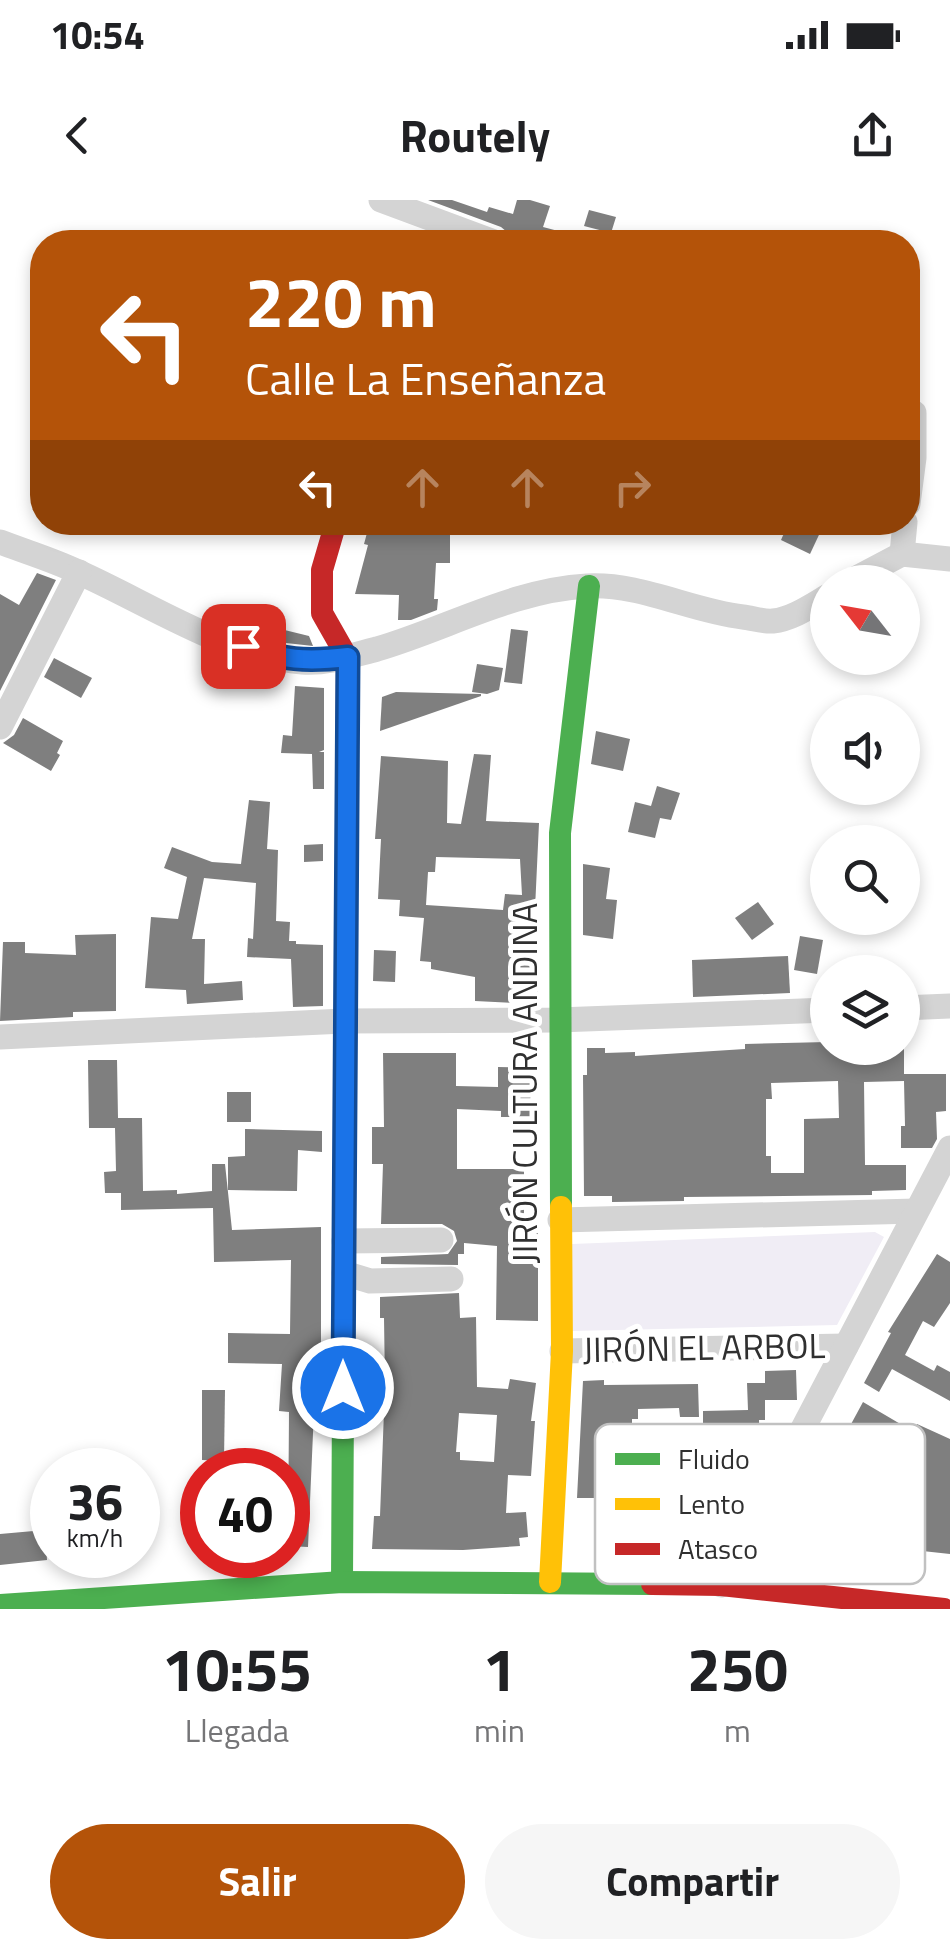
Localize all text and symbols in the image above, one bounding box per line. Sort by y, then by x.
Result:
text: 10:54 [50,6,145,64]
text: Routely [400,101,550,169]
icon: back [50,108,105,163]
icon: share [845,108,900,163]
text: 220 m [245,248,437,354]
icon: left [80,270,210,400]
text: Calle La Enseñanza [245,344,606,412]
icon: left [290,460,345,515]
icon: ahead [395,460,450,515]
icon: ahead [500,460,555,515]
icon: right [605,460,660,515]
north arrow [810,565,920,675]
map controls [810,565,920,1065]
pin [201,604,286,689]
icon: arrive [216,619,271,674]
button: sound [810,695,920,805]
button: search [810,825,920,935]
street label: JIRÓN CULTURA ANDINA [497,902,551,1263]
button: layers [810,955,920,1065]
street label: JIRÓN EL ARBOL [582,1318,826,1376]
position arrow [291,1336,395,1440]
legend [595,1424,925,1584]
text: Fluido [678,1437,750,1480]
speed limit sign: 40 [180,1448,310,1578]
text: 36 [67,1463,123,1539]
text: Lento [678,1482,745,1525]
text: km/h [67,1519,123,1557]
text: Atasco [678,1527,758,1570]
text: 10:55 [162,1623,312,1714]
text: 1 [483,1623,516,1714]
text: 250 [687,1623,788,1714]
text: Llegada [185,1706,289,1754]
text: min [474,1706,525,1754]
text: m [724,1706,751,1754]
button: Salir [50,1824,465,1939]
button: Compartir [485,1824,900,1939]

